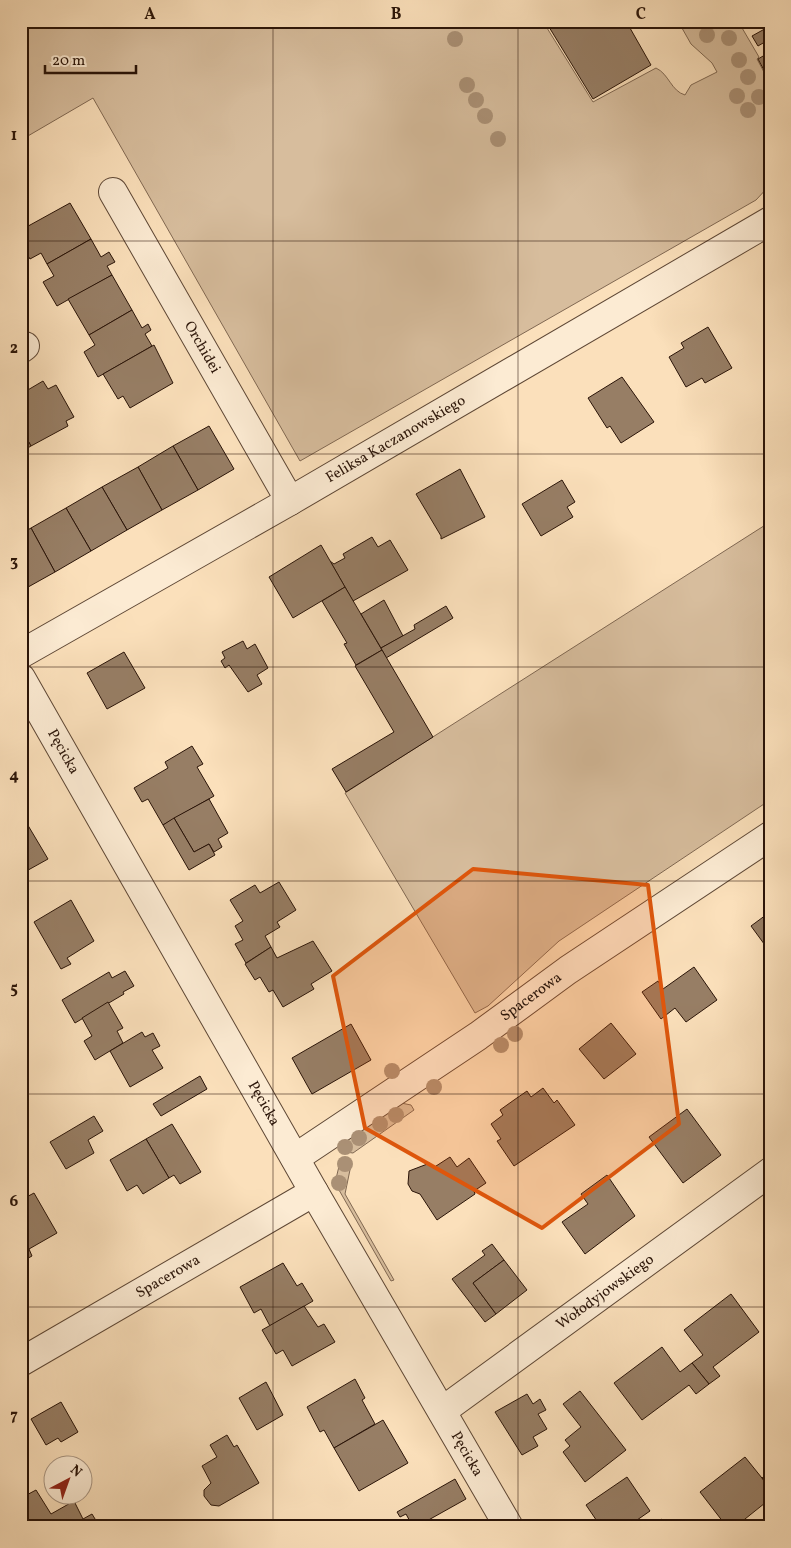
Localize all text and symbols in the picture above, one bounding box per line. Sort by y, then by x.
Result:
text: A [144,4,156,26]
text: B [391,4,402,26]
text: C [636,4,646,26]
scale bar [45,42,136,74]
text: 20 m [52,51,85,72]
text: 1 [11,125,17,147]
street label: Orchidei [179,317,225,377]
text: 2 [10,338,18,360]
street label: Feliksa Kaczanowskiego [322,390,470,488]
text: 3 [10,551,18,573]
street label: Pęcicka [42,725,84,778]
text: 4 [9,765,19,787]
street label: Spacerowa [496,967,566,1027]
text: 5 [10,978,18,1000]
street label: Pęcicka [242,1077,285,1130]
text: 6 [10,1191,19,1213]
street label: Wołodyjowskiego [552,1249,658,1335]
street label: Spacerowa [132,1250,204,1304]
text: 7 [10,1405,18,1427]
street label: Pęcicka [445,1428,488,1481]
north arrow [42,1456,92,1506]
text: N [65,1461,86,1482]

